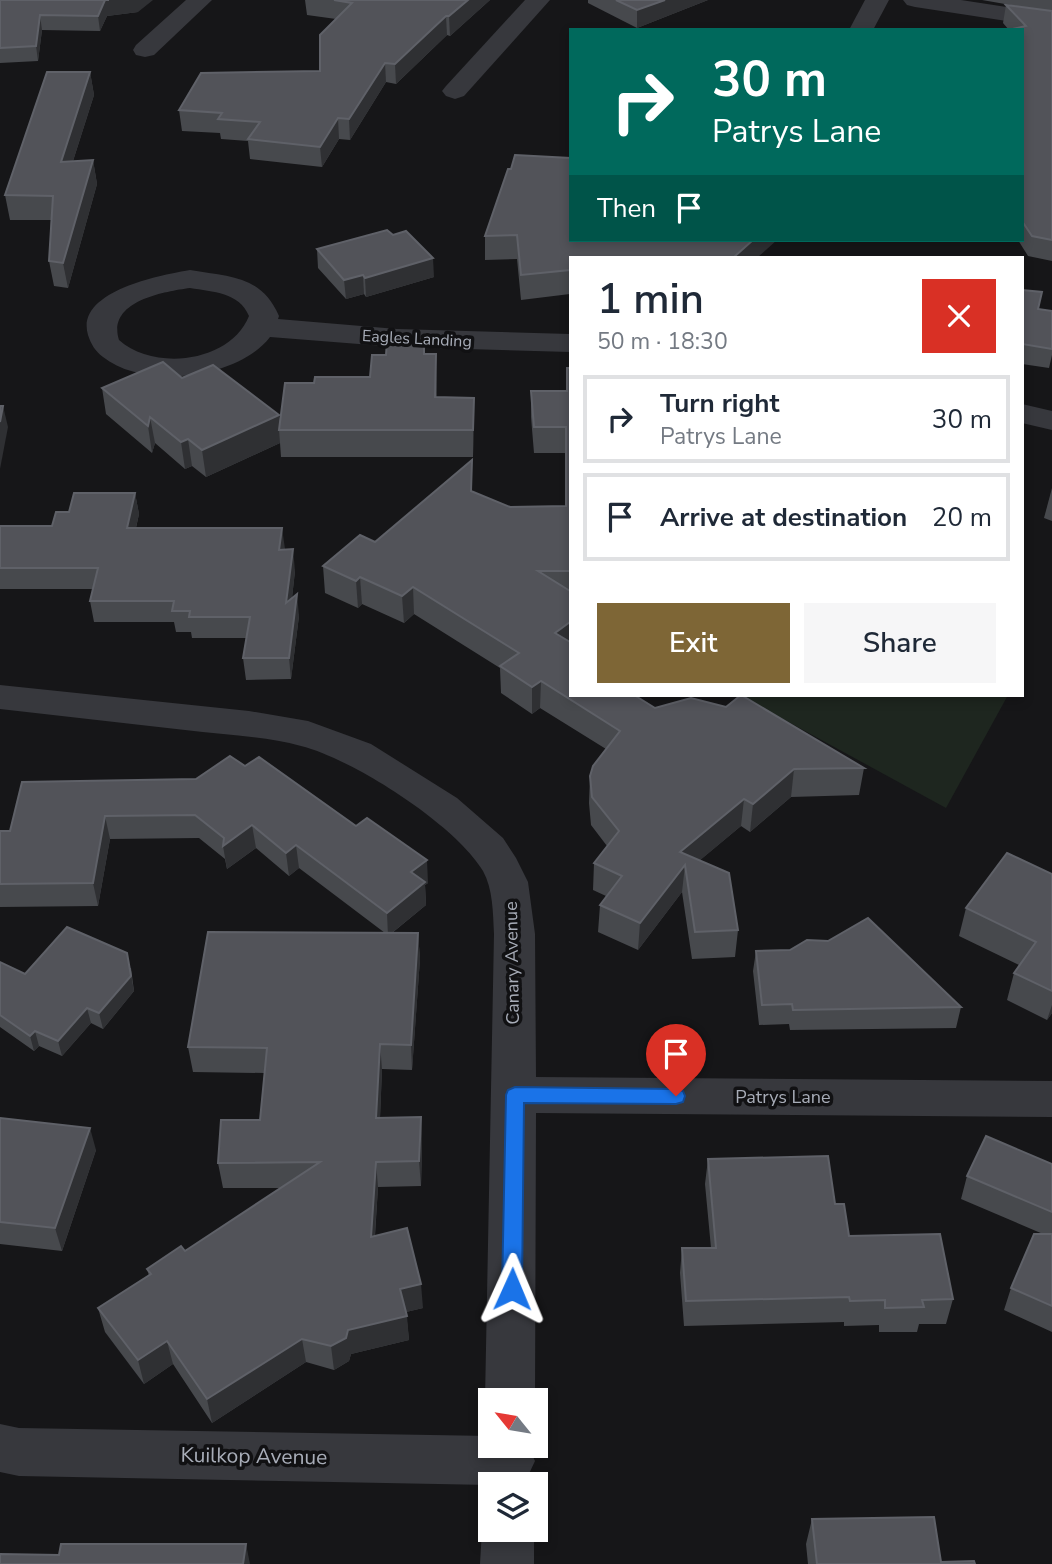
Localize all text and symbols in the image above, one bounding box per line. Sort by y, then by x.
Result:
text: 30 m [712,46,827,113]
icon: right [597,56,688,147]
text: Patrys Lane [712,110,881,153]
icon: arrive [670,189,708,227]
text: Then [597,191,656,226]
text: 1 min [597,271,704,328]
button: close [922,279,996,353]
street label: Eagles Landing [362,325,472,353]
text: 50 m · 18:30 [597,326,728,357]
text: Turn right [660,386,779,421]
icon: right [601,400,639,438]
text: 30 m [932,402,992,437]
text: Patrys Lane [660,421,782,452]
icon: arrive [601,498,639,536]
text: Arrive at destination [660,500,907,535]
text: 20 m [932,500,992,535]
button: Exit [597,603,790,683]
button: Share [804,603,996,683]
street label: Canary Avenue [499,901,525,1025]
pin [646,1024,706,1096]
icon: arrive [657,1035,695,1073]
street label: Patrys Lane [735,1085,831,1109]
position arrow [475,1252,549,1326]
north arrow [478,1388,548,1458]
map controls [478,1388,548,1542]
street label: Kuilkop Avenue [180,1441,328,1471]
button: layers [478,1472,548,1542]

